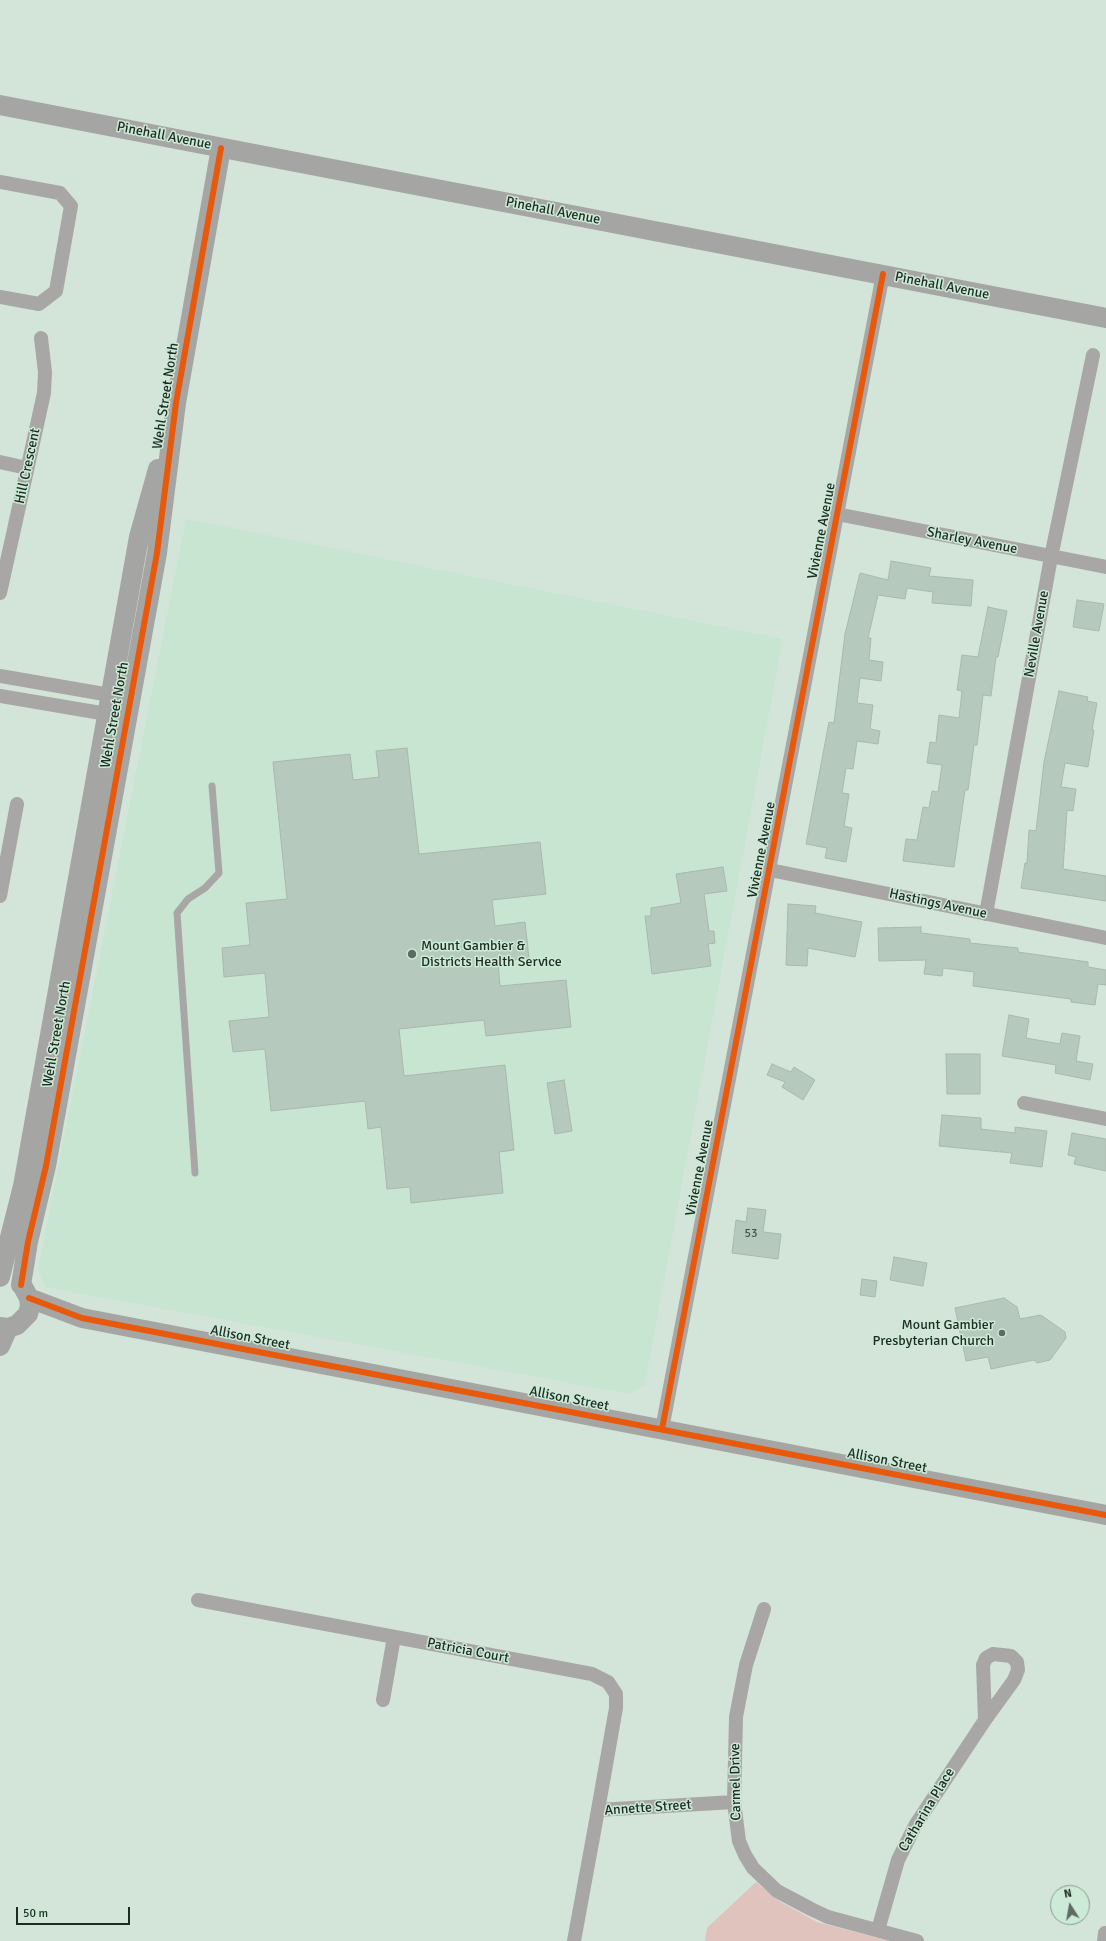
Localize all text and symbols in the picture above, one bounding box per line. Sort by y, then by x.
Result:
street label: Pinehall Avenue [115,119,213,153]
street label: Pinehall Avenue [504,194,602,228]
street label: Pinehall Avenue [893,269,991,303]
street label: Wehl Street North [149,342,183,450]
street label: Hill Crescent [12,427,44,505]
street label: Vivienne Avenue [804,481,840,581]
street label: Sharley Avenue [925,524,1019,558]
street label: Neville Avenue [1021,589,1053,679]
street label: Wehl Street North [97,661,133,769]
street label: Vivienne Avenue [744,800,780,900]
street label: Hastings Avenue [888,885,988,923]
place label: Mount Gambier & Districts Health Service [421,938,562,970]
marker: Mount Gambier & Districts Health Service [406,948,418,960]
street label: Wehl Street North [39,980,75,1088]
street label: Vivienne Avenue [682,1118,718,1218]
house number: 53 [745,1227,757,1241]
place label: Mount Gambier Presbyterian Church [873,1317,994,1350]
street label: Allison Street [209,1322,291,1354]
marker: Mount Gambier Presbyterian Church [997,1328,1007,1338]
street label: Allison Street [528,1383,610,1415]
street label: Allison Street [846,1445,928,1477]
street label: Patricia Court [426,1635,510,1667]
street label: Carmel Drive [727,1743,745,1821]
street label: Catharina Place [895,1765,959,1855]
street label: Annette Street [604,1797,692,1819]
north arrow [1050,1885,1090,1925]
text: N [1063,1887,1073,1901]
scale bar [18,1899,132,1925]
text: 50 m [23,1906,48,1921]

